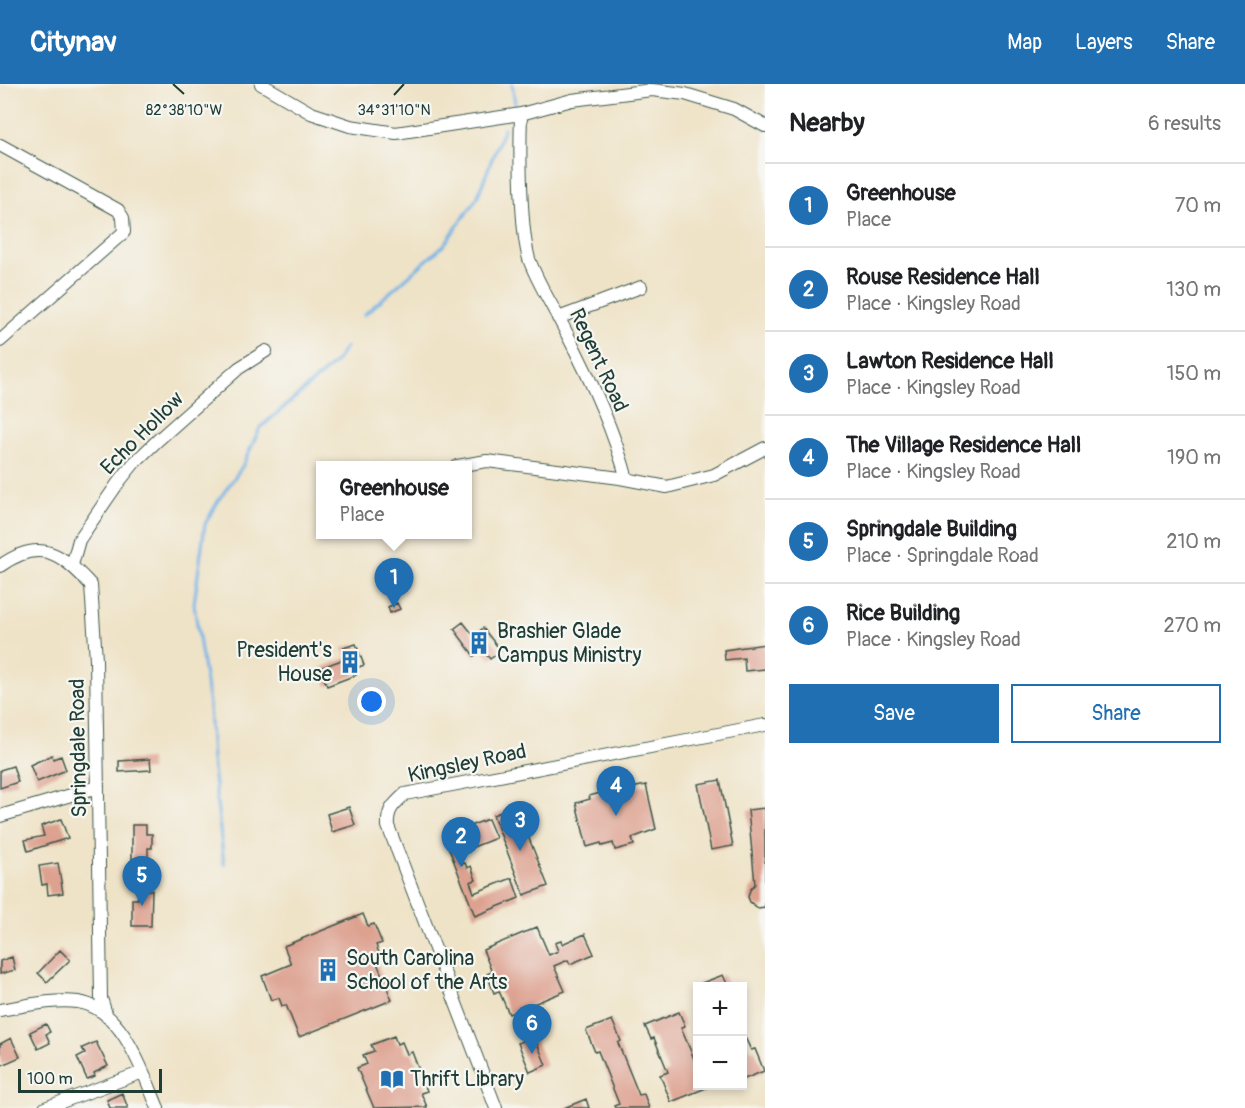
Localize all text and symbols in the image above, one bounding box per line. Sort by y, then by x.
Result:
text: Citynav [30,25,117,60]
text: Map [1007,29,1042,56]
text: Layers [1075,29,1133,56]
text: Share [1166,29,1215,56]
text: 82°38'10"W [146,101,222,120]
text: 34°31'10"N [357,101,431,120]
text: Nearby [789,107,865,139]
text: 6 results [1148,111,1221,136]
text: Greenhouse [846,179,956,207]
text: 1 [805,193,812,218]
text: 70 m [1175,193,1221,218]
text: Place [846,207,891,232]
text: Rouse Residence Hall [846,263,1040,291]
text: 2 [803,277,814,302]
text: 130 m [1166,277,1221,302]
text: Place · Kingsley Road [846,291,1021,316]
street label: Regent Road [563,304,634,416]
text: Lawton Residence Hall [846,347,1054,375]
text: 3 [803,361,814,386]
text: 150 m [1167,361,1221,386]
text: Place · Kingsley Road [846,375,1021,400]
street label: Echo Hollow [95,386,190,481]
text: The Village Residence Hall [846,431,1081,459]
text: 4 [803,445,814,470]
text: 190 m [1167,445,1221,470]
text: Place · Kingsley Road [846,459,1021,484]
popup [316,461,472,539]
text: Greenhouse [339,474,449,502]
text: Place [339,502,384,527]
text: Springdale Building [846,515,1017,543]
text: 5 [803,529,814,554]
text: 210 m [1166,529,1221,554]
text: Place · Springdale Road [846,543,1039,568]
pin: 1 [374,558,414,608]
text: Rice Building [846,599,960,627]
text: 6 [803,613,814,638]
text: 270 m [1163,613,1221,638]
place label: Brashier Glade Campus Ministry [497,618,641,669]
text: Place · Kingsley Road [846,627,1021,652]
building icon: Brashier Glade Campus Ministry [466,630,492,656]
place label: President's House [236,637,333,688]
building icon: President's House [337,649,363,675]
street label: Springdale Road [64,678,93,818]
button: Save [789,684,999,743]
button: Share [1011,684,1221,743]
your location [357,687,386,716]
street label: Kingsley Road [405,738,529,789]
pin: 4 [596,766,636,816]
pin: 3 [500,802,540,851]
pin: 2 [442,818,480,867]
pin: 5 [122,856,162,906]
place label: South Carolina School of the Arts [346,945,508,996]
building icon: South Carolina School of the Arts [315,957,341,983]
map controls [693,982,747,1090]
button: + [693,982,747,1036]
pin: 6 [512,1004,552,1054]
button: − [693,1036,747,1090]
scale bar [18,1066,162,1094]
library icon: Thrift Library [379,1066,405,1092]
place label: Thrift Library [410,1066,524,1093]
text: 100 m [27,1069,73,1089]

